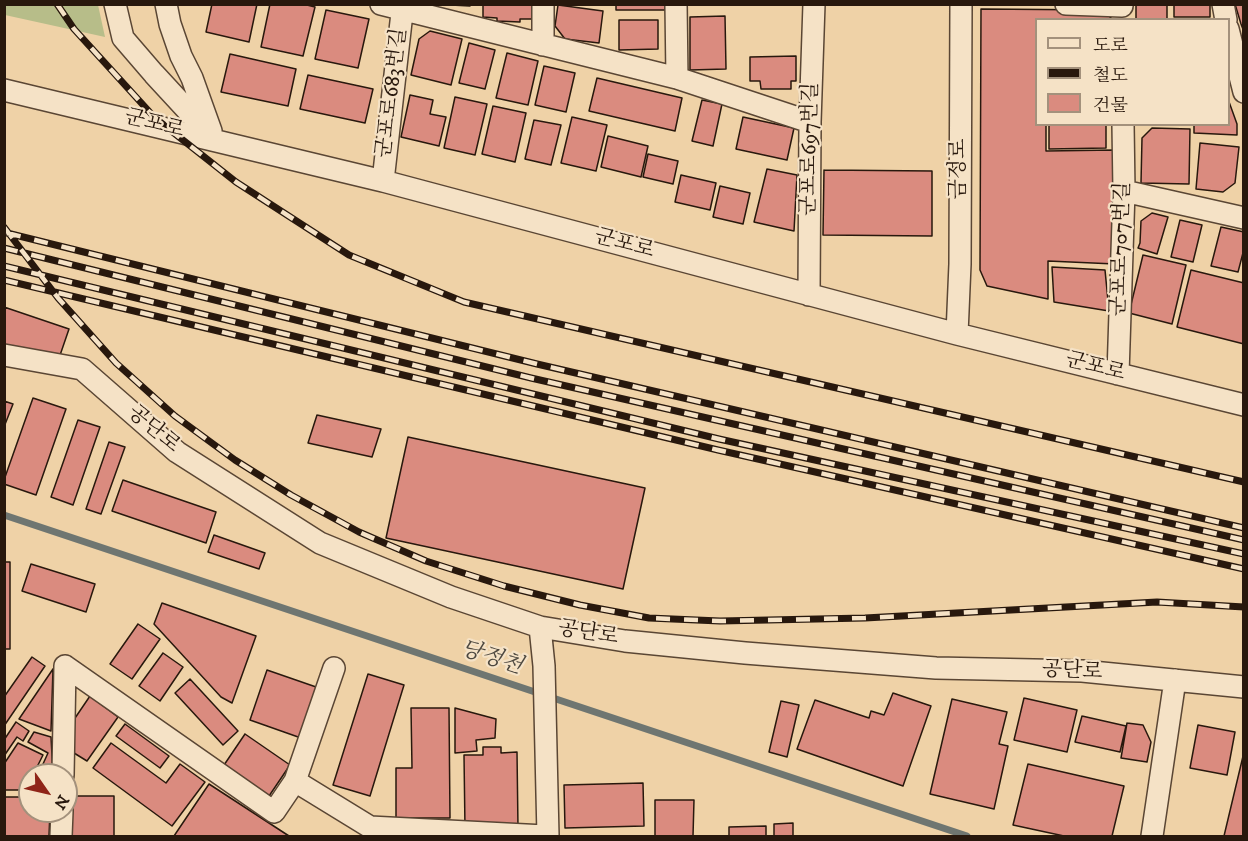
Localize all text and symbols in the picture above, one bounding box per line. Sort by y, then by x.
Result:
legend [1035,18,1230,126]
street label: 군포로683번길 [373,27,413,159]
text: 도로 [1093,35,1128,57]
text: 철도 [1093,65,1128,87]
street label: 군포로697번길 [797,82,825,216]
text: 건물 [1093,95,1128,117]
street label: 군포로 [121,105,187,145]
street label: 금정로 [947,139,973,199]
street label: 군포로707번길 [1107,181,1137,317]
street label: 군포로 [591,225,657,265]
street label: 군포로 [1062,348,1128,388]
street label: 공단로 [122,401,184,459]
street label: 공단로 [556,617,620,651]
water label: 당정천 [457,637,525,681]
street label: 공단로 [1041,658,1103,686]
north arrow [18,763,78,823]
text: N [49,791,73,813]

